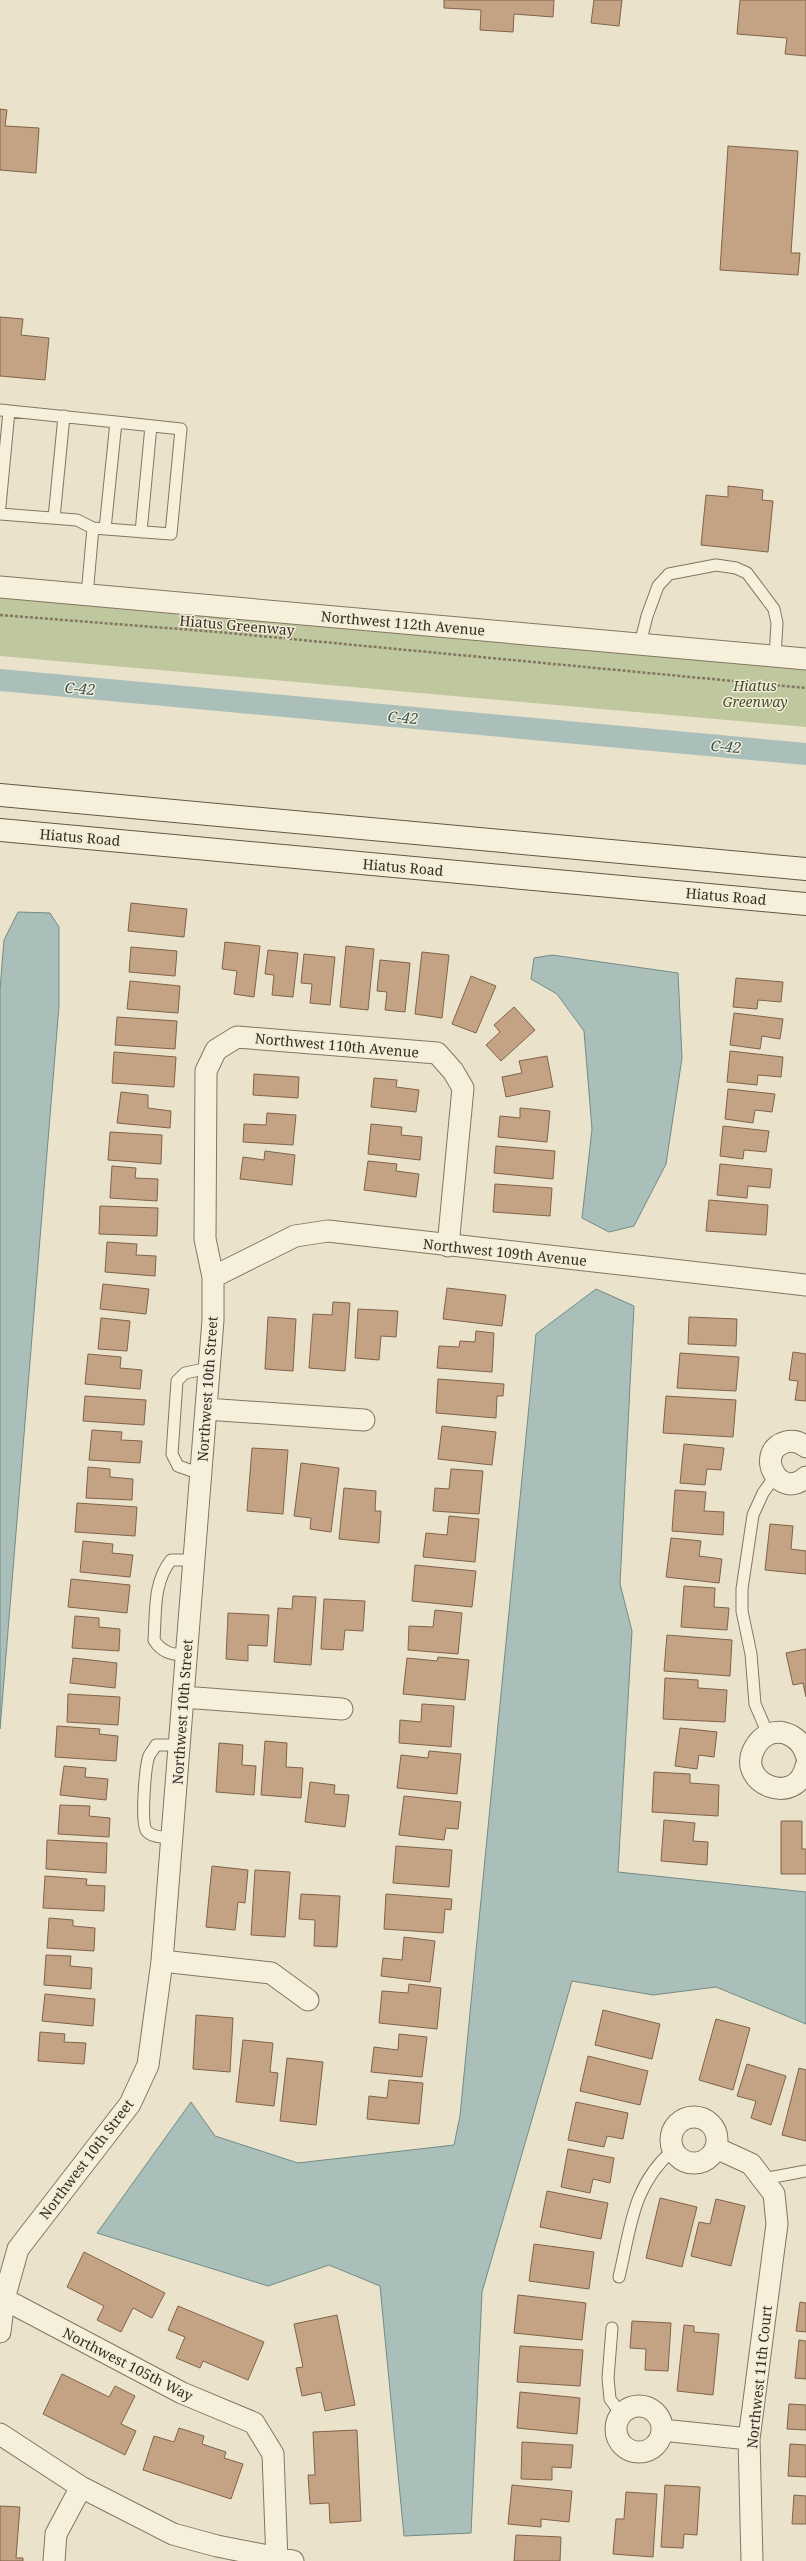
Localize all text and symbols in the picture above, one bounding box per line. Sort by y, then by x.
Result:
street label: Northwest 112th Avenue [320,606,486,640]
street label: Hiatus Greenway [179,611,295,640]
park label: Hiatus Greenway [722,676,788,711]
water label: C-42 [64,677,96,699]
water label: C-42 [387,706,419,728]
water label: C-42 [710,735,742,757]
street label: Hiatus Road [39,824,122,850]
street label: Hiatus Road [362,854,445,880]
street label: Hiatus Road [685,883,768,909]
street label: Northwest 110th Avenue [254,1028,420,1062]
street label: Northwest 109th Avenue [422,1234,588,1270]
street label: Northwest 10th Street [192,1316,222,1462]
street label: Northwest 10th Street [167,1639,197,1785]
street label: Northwest 10th Street [35,2095,137,2223]
street label: Northwest 11th Court [742,2304,776,2450]
street label: Northwest 105th Way [60,2323,196,2405]

